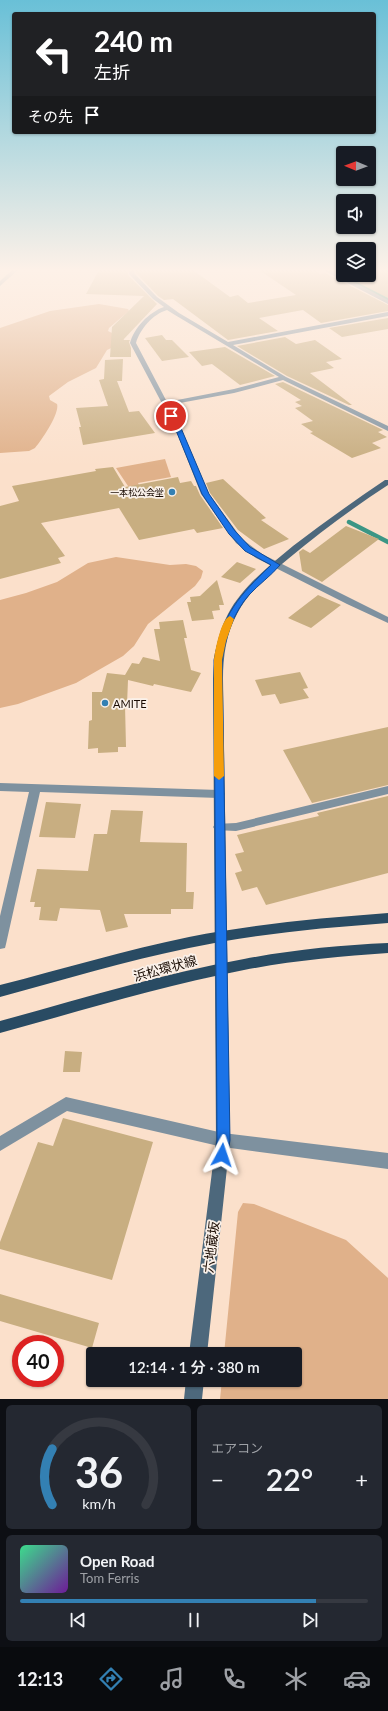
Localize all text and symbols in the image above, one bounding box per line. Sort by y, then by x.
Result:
text: 240 m [94,24,173,58]
icon: left [28,28,80,80]
text: 左折 [94,61,130,83]
icon: arrive [81,104,103,126]
text: その先 [28,107,73,125]
north arrow [336,146,376,186]
map controls [336,146,376,282]
button: sound [336,194,376,234]
button: layers [336,242,376,282]
pin [154,399,188,433]
icon: arrive [160,405,182,427]
place label: 一本松公会堂 [110,487,164,498]
marker: 一本松公会堂 [167,487,177,497]
place label: AMITE [113,697,147,710]
marker: AMITE [100,698,110,708]
street label: 浜松環状線 [132,952,198,984]
position arrow [201,1134,243,1176]
street label: 六地蔵坂 [200,1220,222,1274]
speed limit sign: 40 [12,1335,64,1387]
text: 12:14 · 1 分 · 380 m [128,1358,260,1376]
text: エアコン [211,1440,263,1456]
text: 36 [74,1447,123,1497]
text: 22° [266,1461,313,1497]
text: − [211,1466,224,1493]
text: + [355,1466,368,1493]
text: km/h [82,1495,115,1512]
text: Open Road [80,1552,155,1570]
text: Tom Ferris [80,1570,139,1586]
icon: previous [67,1609,89,1631]
icon: pause [183,1609,205,1631]
icon: next [299,1609,321,1631]
icon: directions [97,1665,125,1693]
icon: music [158,1665,186,1693]
icon: phone [220,1665,248,1693]
icon: climate [282,1665,310,1693]
icon: car [343,1665,371,1693]
text: 12:13 [17,1668,63,1690]

